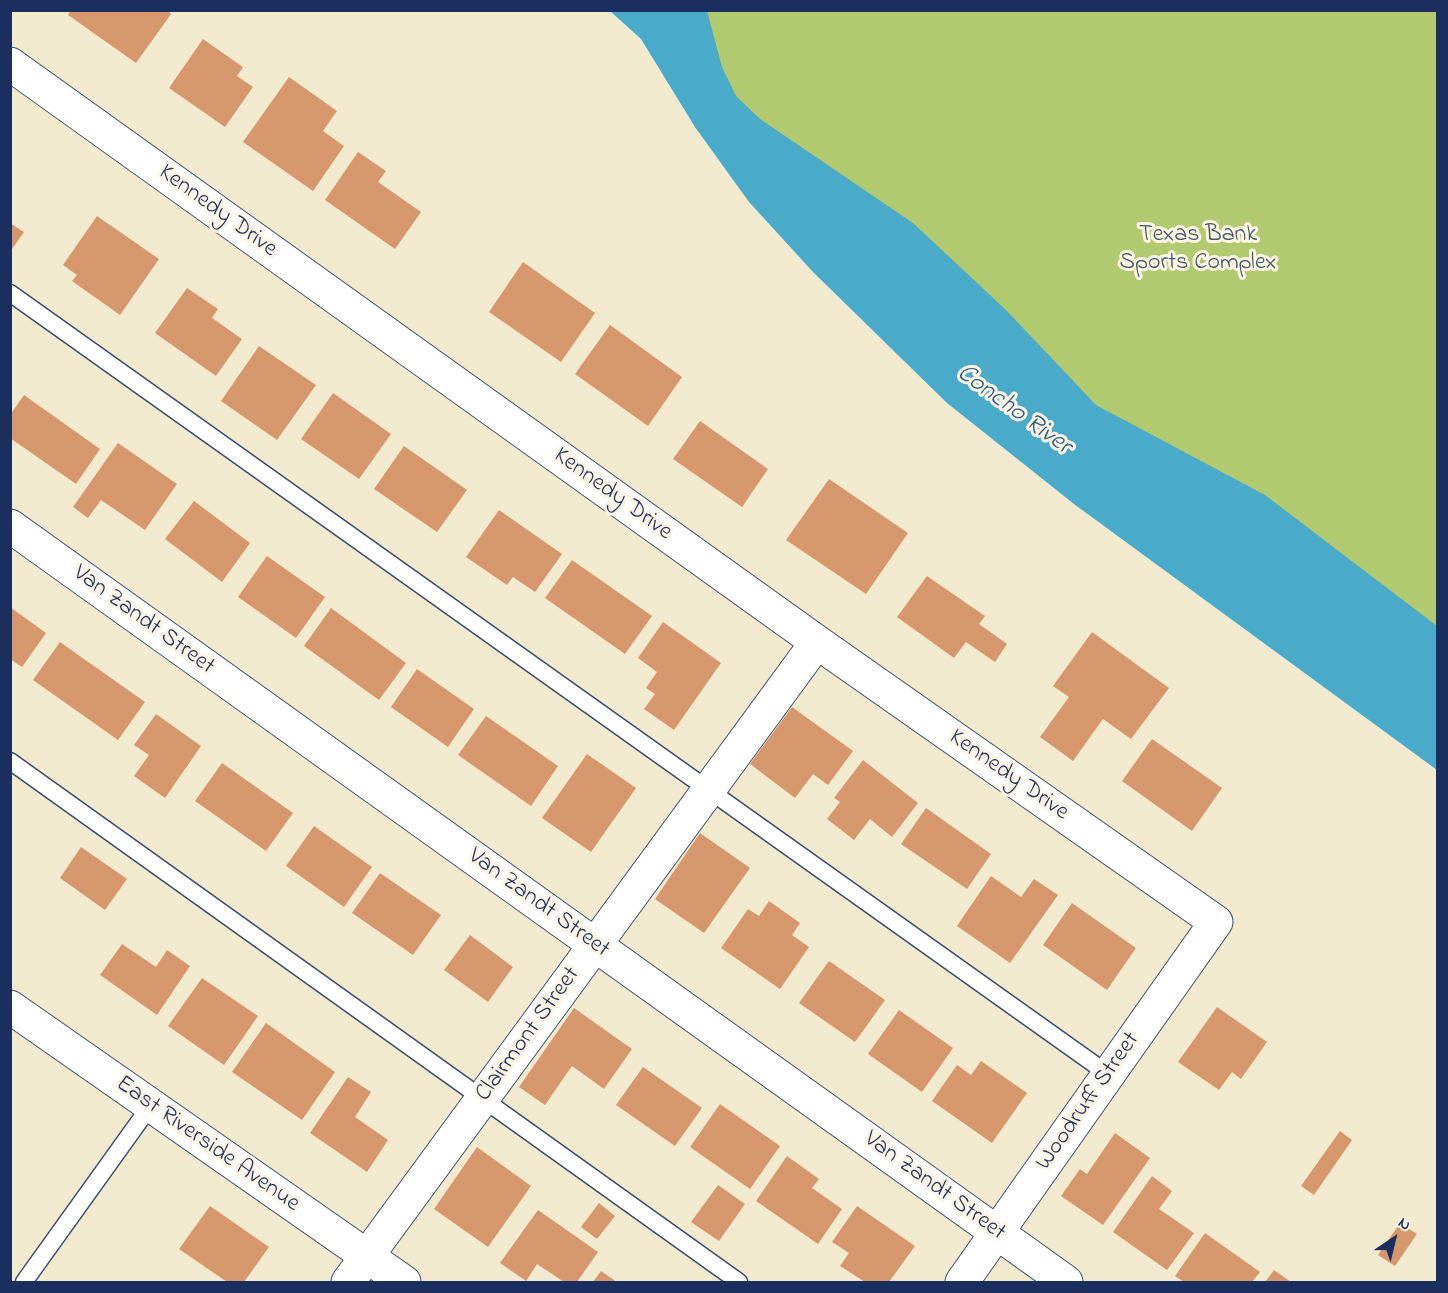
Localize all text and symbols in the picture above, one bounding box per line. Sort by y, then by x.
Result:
street label: Kennedy Drive [152,159,282,265]
park label: Texas Bank Sports Complex [1120,222,1276,278]
water label: Concho River [950,359,1076,463]
street label: Kennedy Drive [547,442,677,548]
street label: Van Zandt Street [66,560,220,682]
street label: Kennedy Drive [943,724,1073,828]
street label: Van Zandt Street [461,843,615,965]
street label: Clairmont Street [471,962,587,1108]
street label: Woodruff Street [1031,1027,1147,1177]
street label: East Riverside Avenue [109,1071,305,1219]
street label: Van Zandt Street [857,1126,1011,1248]
north arrow [1364,1209,1424,1269]
text: N [1393,1211,1416,1237]

